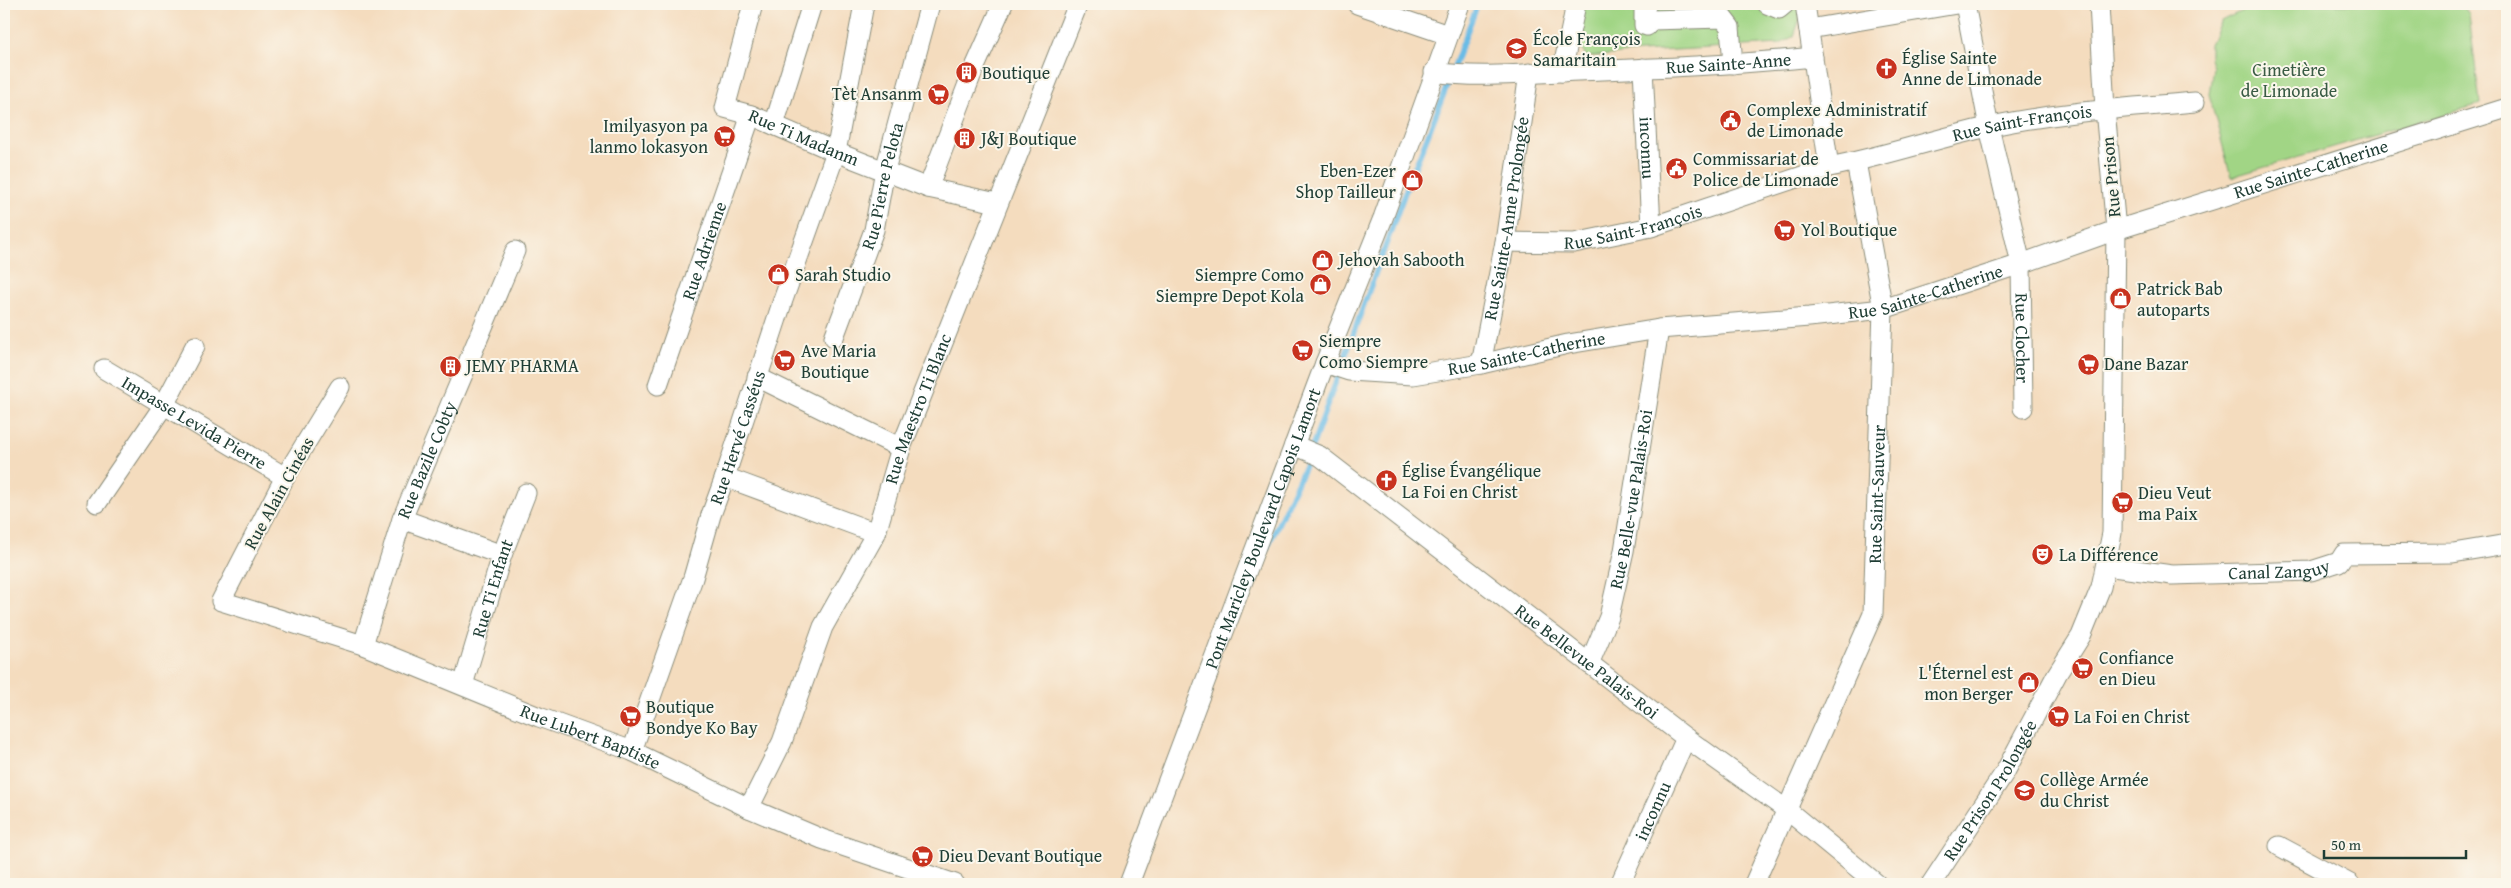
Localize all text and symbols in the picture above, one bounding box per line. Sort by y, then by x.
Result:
place label: École François Samaritain [1533,25,1641,73]
school or university icon: École François Samaritain [1505,37,1529,61]
place label: Église Sainte Anne de Limonade [1902,44,2042,92]
street label: Rue Sainte-Anne [1665,45,1792,80]
church icon: Église Sainte Anne de Limonade [1874,56,1898,80]
park label: Cimetière de Limonade [2241,56,2337,104]
place label: Boutique [982,59,1050,86]
building icon: Boutique [954,61,978,85]
place label: Tèt Ansanm [832,80,922,107]
supermarket icon: Tèt Ansanm [926,82,950,106]
place label: Complexe Administratif de Limonade [1747,96,1929,144]
street label: Rue Saint-François [1949,97,2093,148]
street label: Rue Ti Madanm [744,102,863,173]
public building icon: Complexe Administratif de Limonade [1719,108,1743,132]
place label: Imilyasyon pa lanmo lokasyon [590,112,708,160]
street label: Rue Sainte-Anne Prolongée [1476,115,1536,322]
street label: inconnu [1632,116,1663,180]
street label: Rue Pierre Pelota [854,119,910,254]
supermarket icon: Imilyasyon pa lanmo lokasyon [712,124,736,148]
place label: J&J Boutique [979,125,1077,152]
building icon: J&J Boutique [953,127,977,151]
street label: Rue Sainte-Catherine [2230,132,2391,205]
street label: Rue Prison [2094,135,2127,219]
place label: Commissariat de Police de Limonade [1693,145,1839,193]
place label: Eben-Ezer Shop Tailleur [1296,157,1397,205]
public building icon: Commissariat de Police de Limonade [1665,157,1689,181]
shop icon: Eben-Ezer Shop Tailleur [1400,169,1424,193]
street label: Rue Saint-François [1564,197,1706,256]
street label: Rue Adrienne [674,198,733,304]
place label: Yol Boutique [1801,216,1897,243]
supermarket icon: Yol Boutique [1773,218,1797,242]
place label: Jehovah Sabooth [1337,246,1465,273]
shop icon: Jehovah Sabooth [1311,248,1335,272]
street label: Rue Sainte-Catherine [1847,257,2006,326]
place label: Sarah Studio [795,261,891,288]
place label: Siempre Como Siempre Depot Kola [1156,261,1304,309]
shop icon: Sarah Studio [767,263,791,287]
shop icon: Siempre Como Siempre Depot Kola [1308,273,1332,297]
place label: Patrick Bab autoparts [2137,275,2223,323]
shop icon: Patrick Bab autoparts [2109,287,2133,311]
street label: Rue Clocher [2008,293,2037,384]
street label: Rue Sainte-Catherine [1446,324,1607,382]
place label: Siempre Como Siempre [1319,327,1428,375]
street label: Rue Maestro Ti Blanc [877,329,958,487]
place label: Ave Maria Boutique [801,337,877,385]
supermarket icon: Siempre Como Siempre [1291,339,1315,363]
supermarket icon: Ave Maria Boutique [773,349,797,373]
place label: Dane Bazar [2104,350,2189,377]
place label: JEMY PHARMA [464,352,579,379]
supermarket icon: Dane Bazar [2076,352,2100,376]
building icon: JEMY PHARMA [438,354,462,378]
street label: Rue Hervé Casséus [702,367,772,508]
street label: Impasse Levida Pierre [117,369,272,476]
street label: Pont Maricley Boulevard Capois Lamort [1197,383,1328,672]
street label: Rue Bazile Cobty [390,397,463,523]
street label: Rue Belle-vue Palais-Roi [1602,407,1659,592]
street label: Rue Saint-Sauveur [1861,424,1892,564]
street label: Rue Alain Cinéas [236,431,321,554]
place label: Église Évangélique La Foi en Christ [1402,457,1541,505]
church icon: Église Évangélique La Foi en Christ [1374,469,1398,493]
place label: Dieu Veut ma Paix [2138,479,2212,527]
supermarket icon: Dieu Veut ma Paix [2110,491,2134,515]
street label: Rue Ti Enfant [464,534,520,641]
place label: La Différence [2059,541,2158,568]
theatre icon: La Différence [2031,543,2055,567]
street label: Canal Zanguy [2228,552,2333,586]
street label: Rue Bellevue Palais-Roi [1509,597,1665,725]
place label: Confiance en Dieu [2099,644,2174,692]
supermarket icon: Confiance en Dieu [2071,656,2095,680]
place label: L'Éternel est mon Berger [1919,659,2014,707]
shop icon: L'Éternel est mon Berger [2017,671,2041,695]
place label: Boutique Bondye Ko Bay [646,693,758,741]
street label: Rue Lubert Baptiste [516,697,665,776]
place label: La Foi en Christ [2074,703,2191,730]
supermarket icon: Boutique Bondye Ko Bay [618,705,642,729]
supermarket icon: La Foi en Christ [2046,705,2070,729]
street label: Rue Prison Prolongée [1936,715,2043,866]
place label: Collège Armée du Christ [2040,766,2149,814]
street label: inconnu [1627,777,1678,845]
school or university icon: Collège Armée du Christ [2012,778,2036,802]
scale bar [2324,828,2466,860]
text: 50 m [2331,834,2362,855]
place label: Dieu Devant Boutique [939,842,1102,869]
supermarket icon: Dieu Devant Boutique [911,844,935,868]

